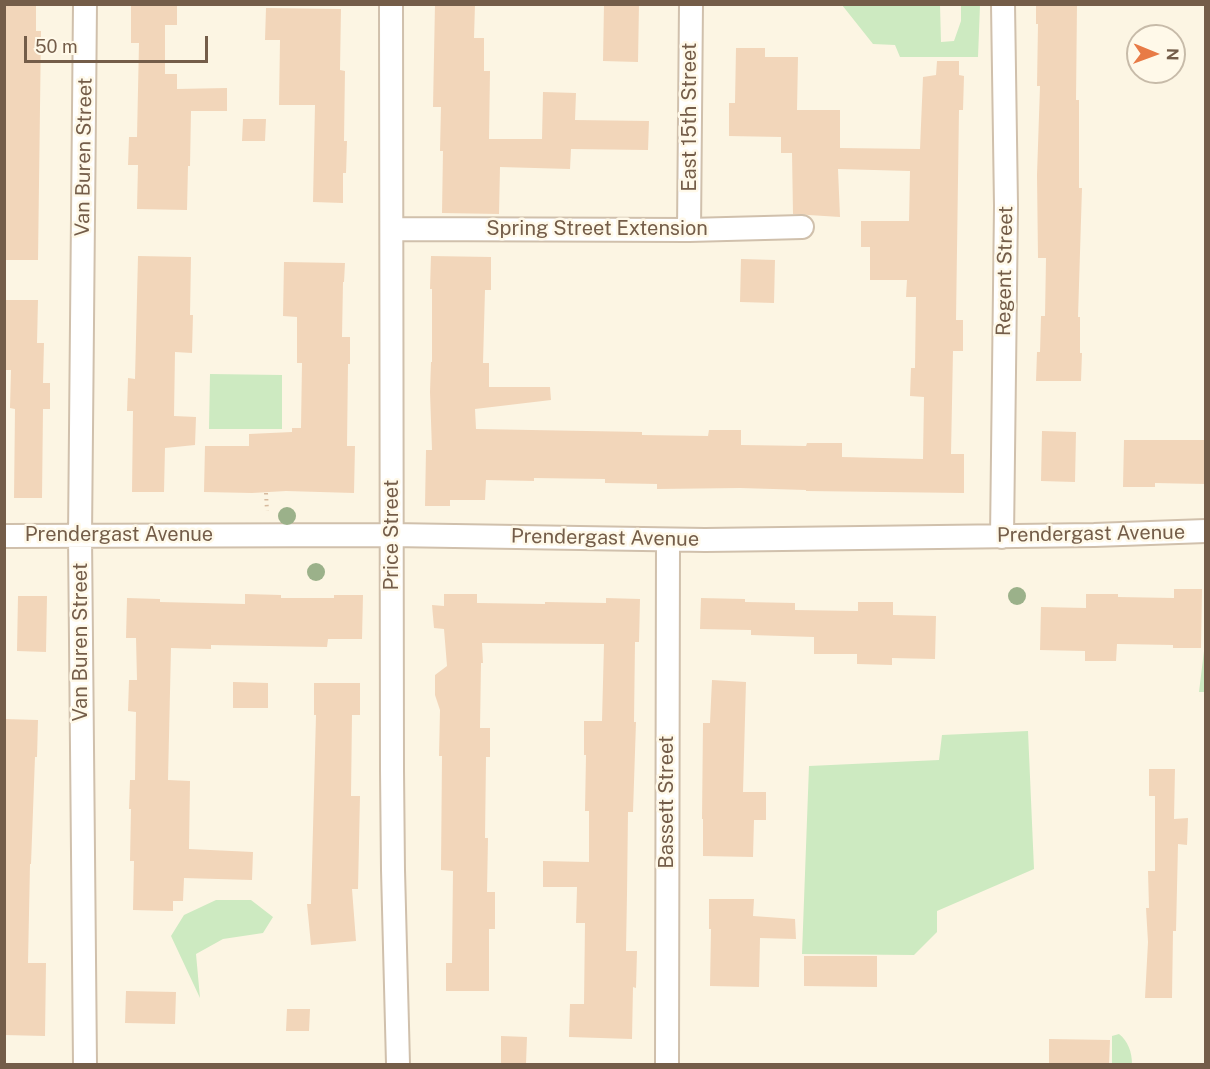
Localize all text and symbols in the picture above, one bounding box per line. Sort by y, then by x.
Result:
scale bar [27,24,212,62]
north arrow [1126,24,1186,84]
text: 50 m [35,36,78,57]
street label: East 15th Street [678,42,702,192]
text: N [1163,48,1182,61]
street label: Van Buren Street [71,77,97,237]
street label: Regent Street [992,206,1018,336]
street label: Spring Street Extension [486,217,708,241]
street label: Price Street [380,480,404,590]
street label: Prendergast Avenue [997,520,1185,548]
street label: Prendergast Avenue [25,523,213,547]
street label: Prendergast Avenue [511,524,699,552]
street label: Van Buren Street [69,563,93,721]
street label: Bassett Street [655,735,679,869]

